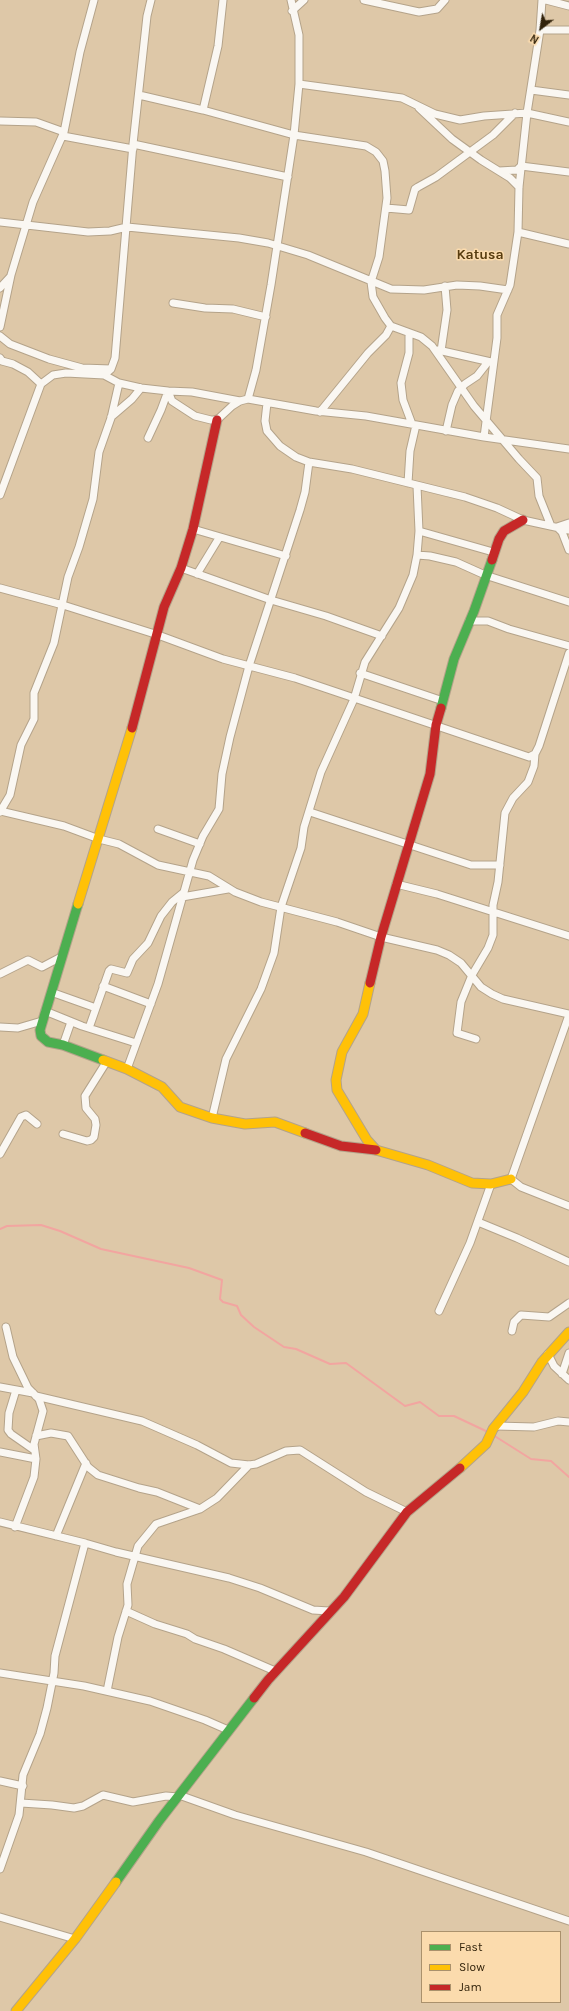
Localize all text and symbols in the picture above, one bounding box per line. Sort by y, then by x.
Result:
north arrow [521,8,561,48]
text: N [528,31,541,46]
district label: Katusa [456,247,504,263]
legend [421,1931,561,2003]
text: Fast [459,1940,482,1954]
text: Slow [459,1960,485,1974]
text: Jam [459,1980,482,1994]

